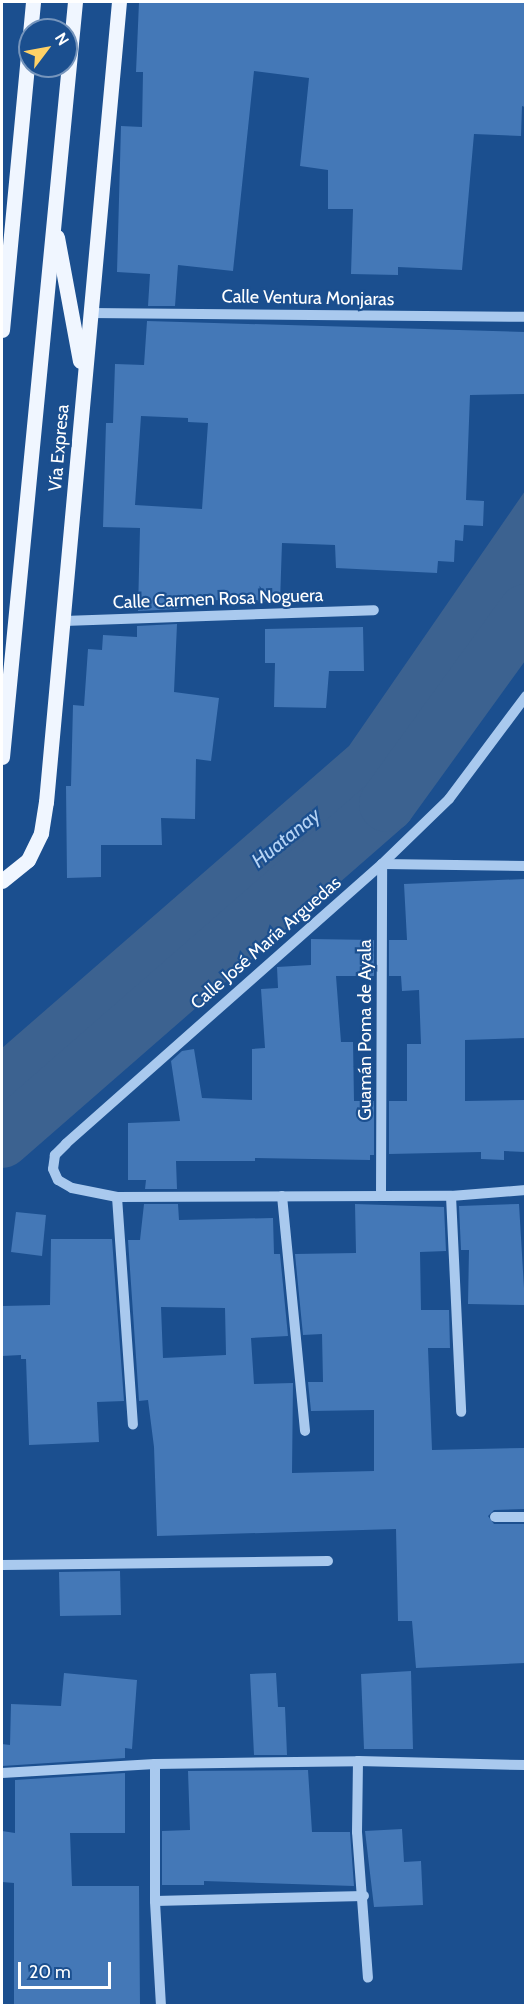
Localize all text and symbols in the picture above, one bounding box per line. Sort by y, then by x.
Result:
north arrow [18,18,78,78]
text: N [51,29,73,49]
street label: Calle Ventura Monjaras [221,286,395,310]
street label: Vía Expresa [44,403,74,493]
street label: Calle Carmen Rosa Noguera [112,585,324,613]
water label: Huatanay [247,803,325,873]
street label: Calle José María Arguedas [186,872,346,1014]
street label: Guamán Poma de Ayala [354,939,376,1121]
scale bar [21,1950,114,1988]
text: 20 m [29,1961,71,1983]

